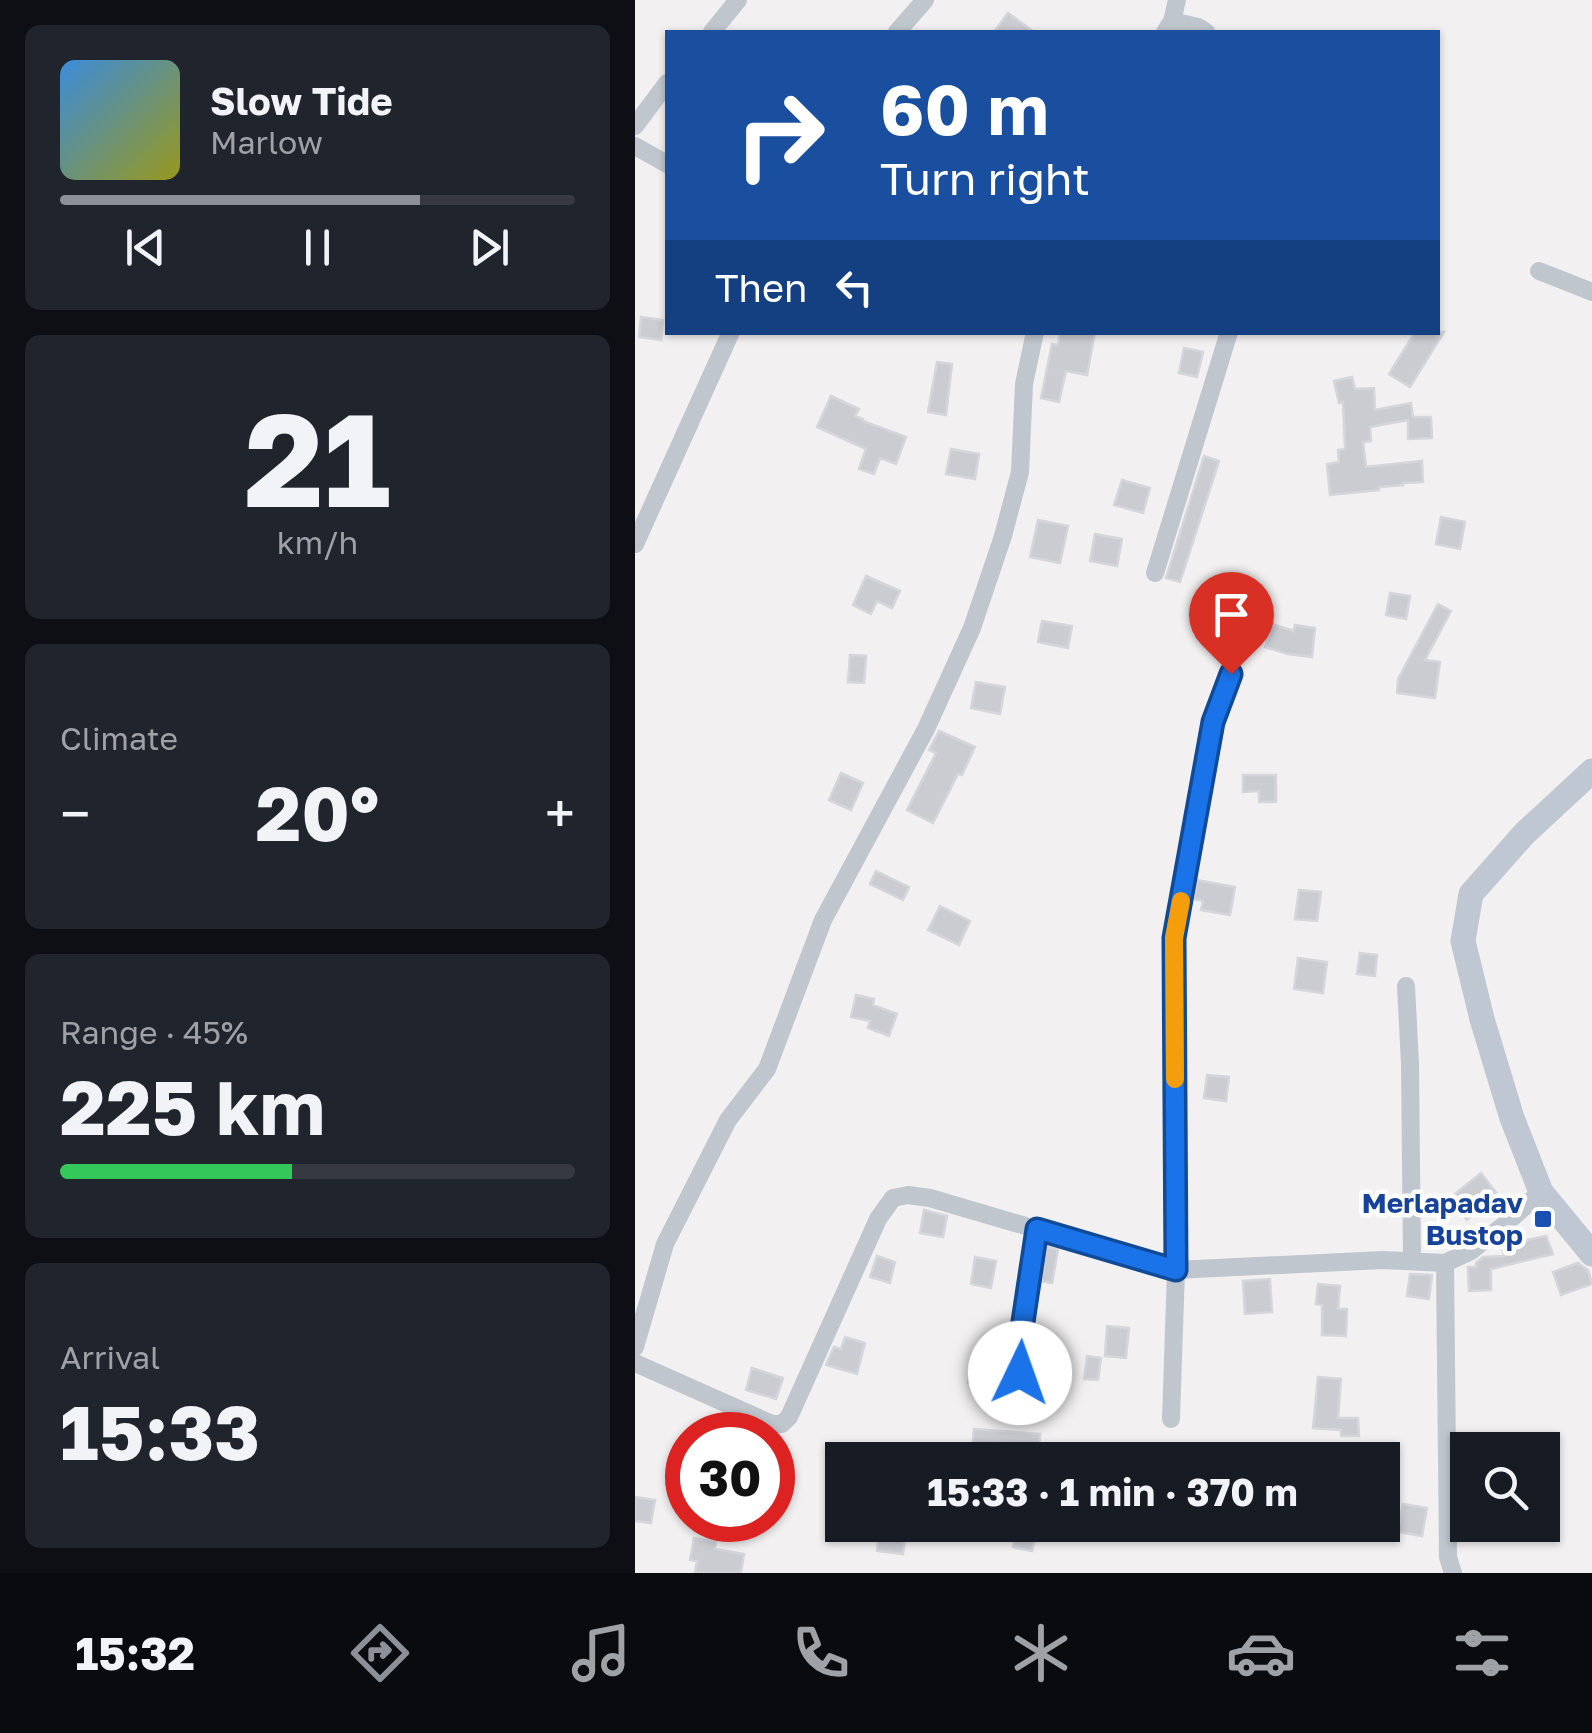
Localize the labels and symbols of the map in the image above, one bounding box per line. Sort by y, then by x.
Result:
pin [1189,572,1274,675]
place label: Merlapadav Bustop [1362,1186,1523,1251]
marker: Merlapadav Bustop [1532,1208,1554,1230]
position arrow [968,1321,1072,1425]
speed limit sign: 30 [665,1412,795,1542]

